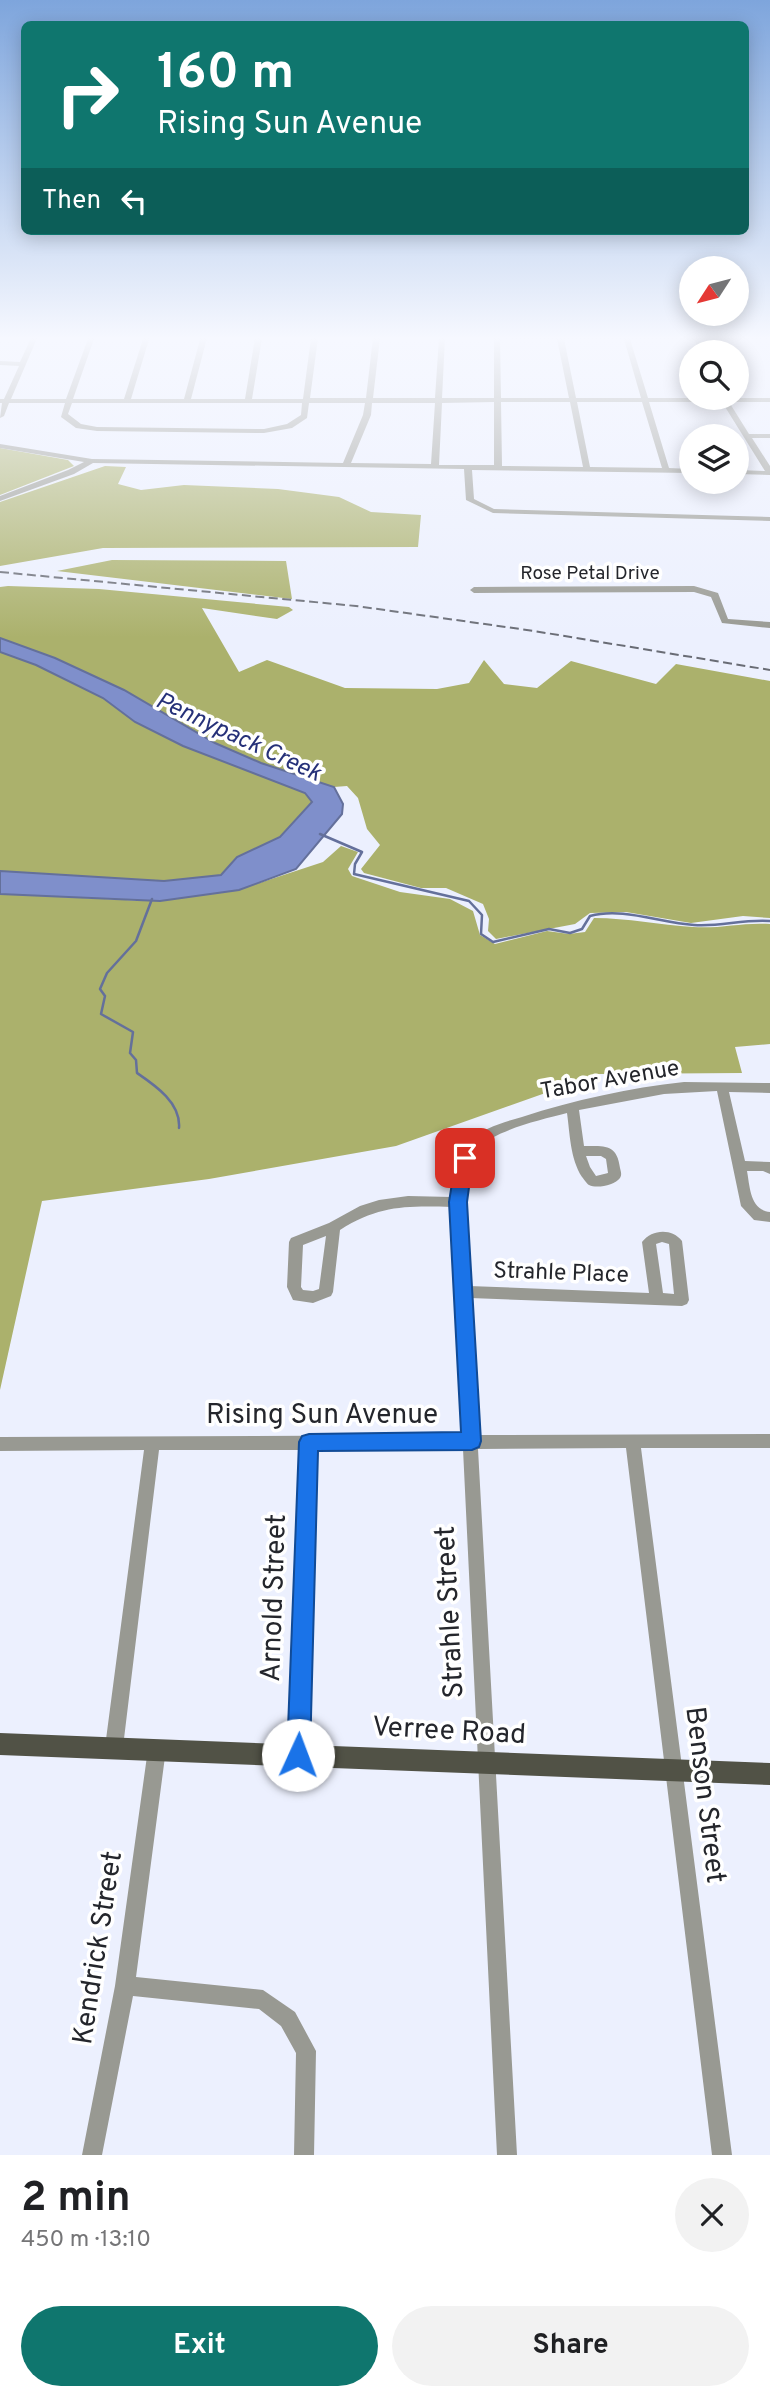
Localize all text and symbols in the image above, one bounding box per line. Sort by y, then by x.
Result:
text: 160 m [157,44,294,106]
icon: right [42,49,133,140]
text: Rising Sun Avenue [157,105,422,145]
icon: left [115,182,153,220]
text: Then [42,185,101,218]
north arrow [679,256,749,326]
map controls [679,256,749,494]
button: search [679,340,749,410]
button: layers [679,424,749,494]
street label: Rose Petal Drive [520,562,660,586]
water label: Pennypack Creek [150,686,326,790]
street label: Tabor Avenue [538,1055,682,1107]
pin [435,1128,495,1188]
icon: arrive [446,1139,484,1177]
street label: Strahle Place [493,1257,629,1291]
street label: Rising Sun Avenue [206,1398,438,1434]
street label: Arnold Street [254,1513,296,1683]
street label: Strahle Street [429,1525,473,1699]
street label: Benson Street [675,1705,733,1885]
street label: Verree Road [371,1710,527,1754]
position arrow [261,1718,335,1792]
street label: Kendrick Street [66,1849,132,2047]
text: 2 min [21,2173,131,2226]
button: close [675,2178,749,2252]
text: 450 m · 13:10 [21,2226,151,2255]
button: Exit [21,2306,378,2386]
button: Share [392,2306,749,2386]

